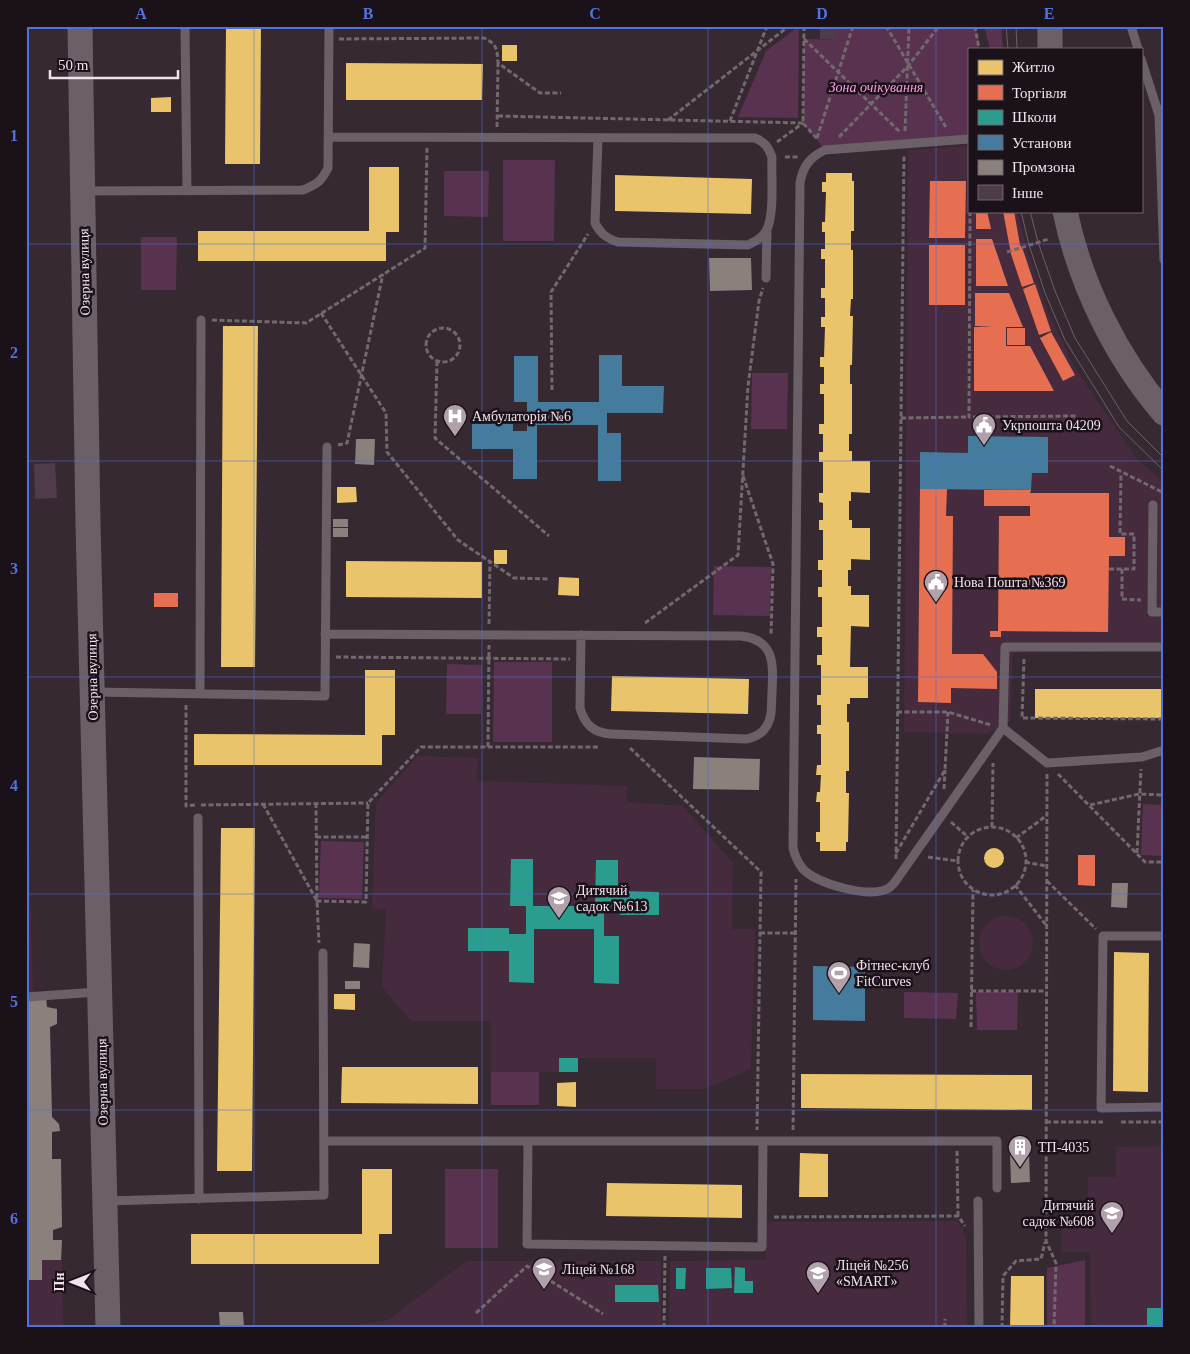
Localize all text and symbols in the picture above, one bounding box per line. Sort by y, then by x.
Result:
text: A [135,5,147,22]
text: B [363,5,374,22]
text: C [589,5,601,22]
text: D [816,5,828,22]
text: E [1044,5,1054,22]
scale bar [50,48,178,80]
legend [968,48,1142,212]
text: 50 m [58,57,89,73]
text: Житло [1012,59,1055,75]
park label: Зона очікування [829,80,923,95]
text: Торгівля [1012,85,1067,101]
text: Школи [1012,109,1056,125]
text: 1 [10,127,18,144]
text: Установи [1012,135,1072,151]
text: Промзона [1012,159,1075,175]
text: Інше [1012,185,1044,201]
street label: Озерна вулиця [76,228,93,316]
text: 2 [10,344,18,361]
hospital icon: Амбулаторія №6 [442,403,468,437]
place label: Амбулаторія №6 [472,409,571,424]
public building icon: Укрпошта 04209 [971,412,997,446]
place label: Укрпошта 04209 [1002,418,1101,433]
text: 3 [10,560,18,577]
public building icon: Нова Пошта №369 [923,569,949,603]
place label: Нова Пошта №369 [954,575,1066,590]
street label: Озерна вулиця [84,633,101,721]
text: 4 [10,777,18,794]
place label: Дитячий садок №613 [576,883,647,914]
school or university icon: Дитячий садок №613 [546,885,572,919]
place label: Фітнес-клуб FitCurves [856,958,930,989]
sports icon: Фітнес-клуб FitCurves [826,960,852,994]
text: 5 [10,993,18,1010]
street label: Озерна вулиця [94,1038,111,1126]
building icon: ТП-4035 [1007,1134,1033,1168]
place label: ТП-4035 [1038,1140,1089,1155]
place label: Дитячий садок №608 [1023,1198,1094,1229]
school or university icon: Дитячий садок №608 [1099,1200,1125,1234]
text: 6 [10,1210,18,1227]
north arrow [48,1256,98,1306]
school or university icon: Ліцей №168 [531,1256,557,1290]
place label: Ліцей №256 «SMART» [836,1258,908,1289]
school or university icon: Ліцей №256 «SMART» [805,1260,831,1294]
place label: Ліцей №168 [562,1262,634,1277]
text: Пн [52,1273,67,1291]

